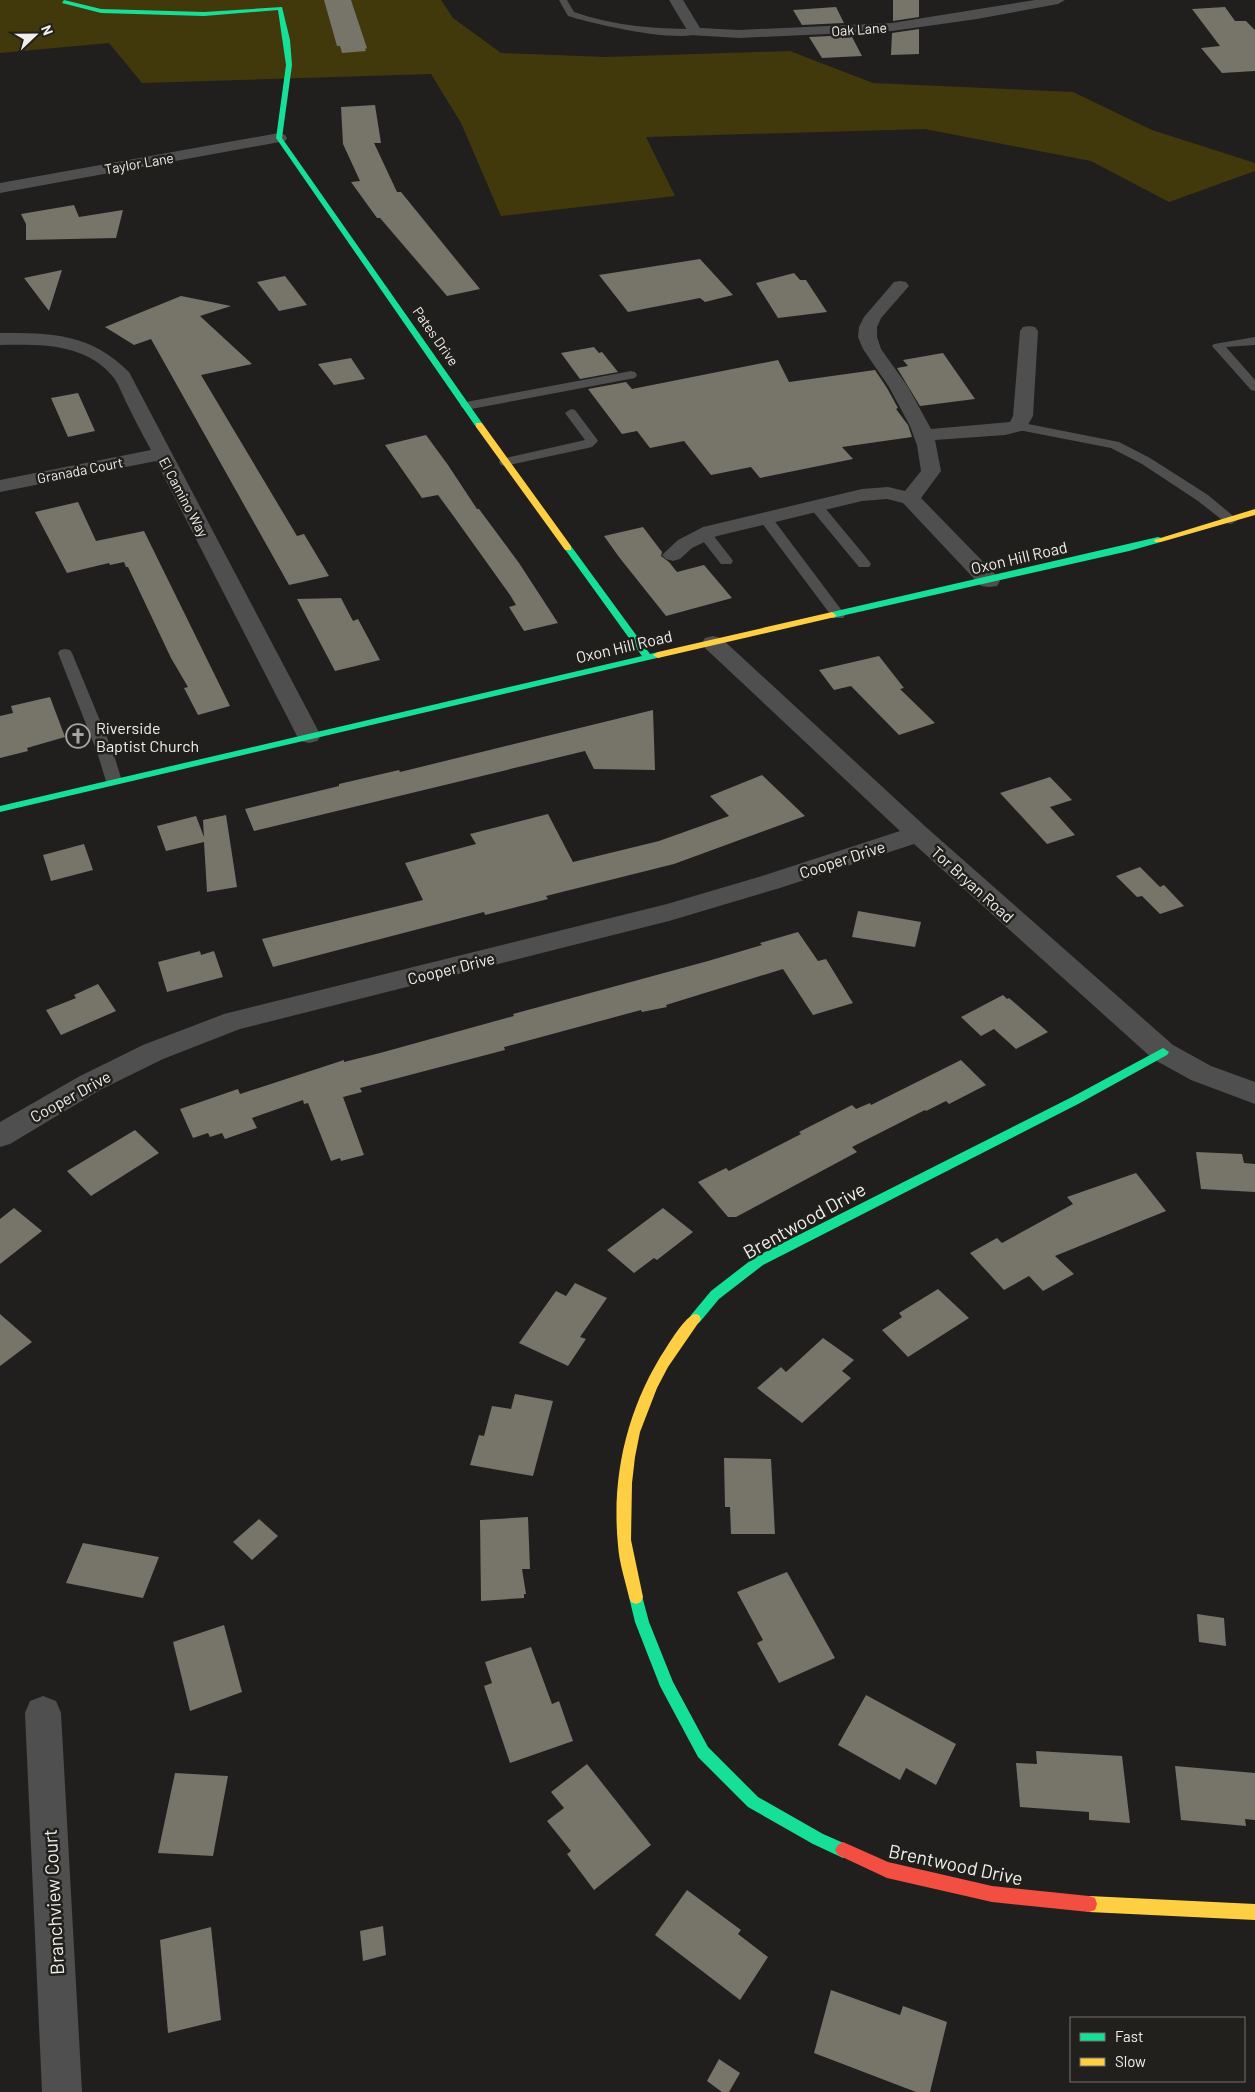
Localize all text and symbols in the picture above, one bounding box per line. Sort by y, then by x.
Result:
north arrow [10,10,60,60]
street label: Oak Lane [831,19,887,39]
text: N [38,22,57,37]
street label: Taylor Lane [103,149,175,177]
street label: Pates Drive [409,303,463,369]
street label: Granada Court [36,453,124,487]
street label: El Camino Way [156,454,212,540]
street label: Oxon Hill Road [969,537,1069,577]
street label: Oxon Hill Road [574,626,674,666]
place label: Riverside Baptist Church [96,718,199,755]
church icon: Riverside Baptist Church [65,723,91,749]
street label: Cooper Drive [797,836,887,882]
street label: Tor Bryan Road [928,842,1018,926]
street label: Cooper Drive [405,948,497,988]
street label: Cooper Drive [26,1066,114,1126]
street label: Brentwood Drive [739,1177,869,1263]
street label: Branchview Court [38,1829,68,1975]
street label: Brentwood Drive [887,1839,1025,1889]
legend [1070,2017,1245,2082]
text: Fast [1115,2027,1143,2045]
text: Slow [1115,2052,1146,2070]

